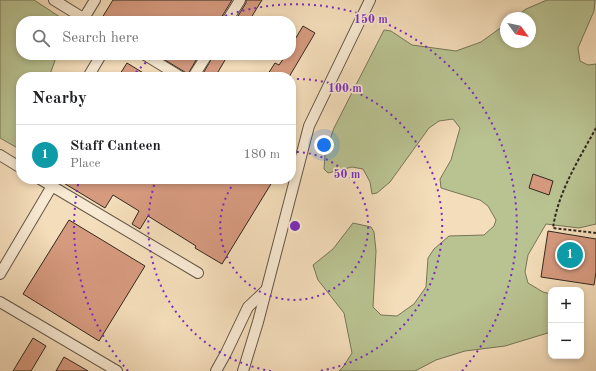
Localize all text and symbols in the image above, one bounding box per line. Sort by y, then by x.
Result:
north arrow [500,12,536,48]
text: 150 m [354,13,388,26]
search box [16,16,296,60]
icon: search [30,27,52,49]
text: Search here [62,31,139,46]
text: 100 m [328,83,362,95]
text: Nearby [32,90,87,107]
your location [314,135,334,155]
text: Staff Canteen [70,139,161,154]
text: 1 [41,148,49,161]
text: 180 m [243,148,280,161]
text: Place [70,157,100,170]
text: 50 m [334,168,361,181]
centre of rings [288,219,302,233]
pin: 1 [557,240,583,270]
map controls [548,287,584,359]
button: + [548,287,584,323]
button: − [548,323,584,359]

